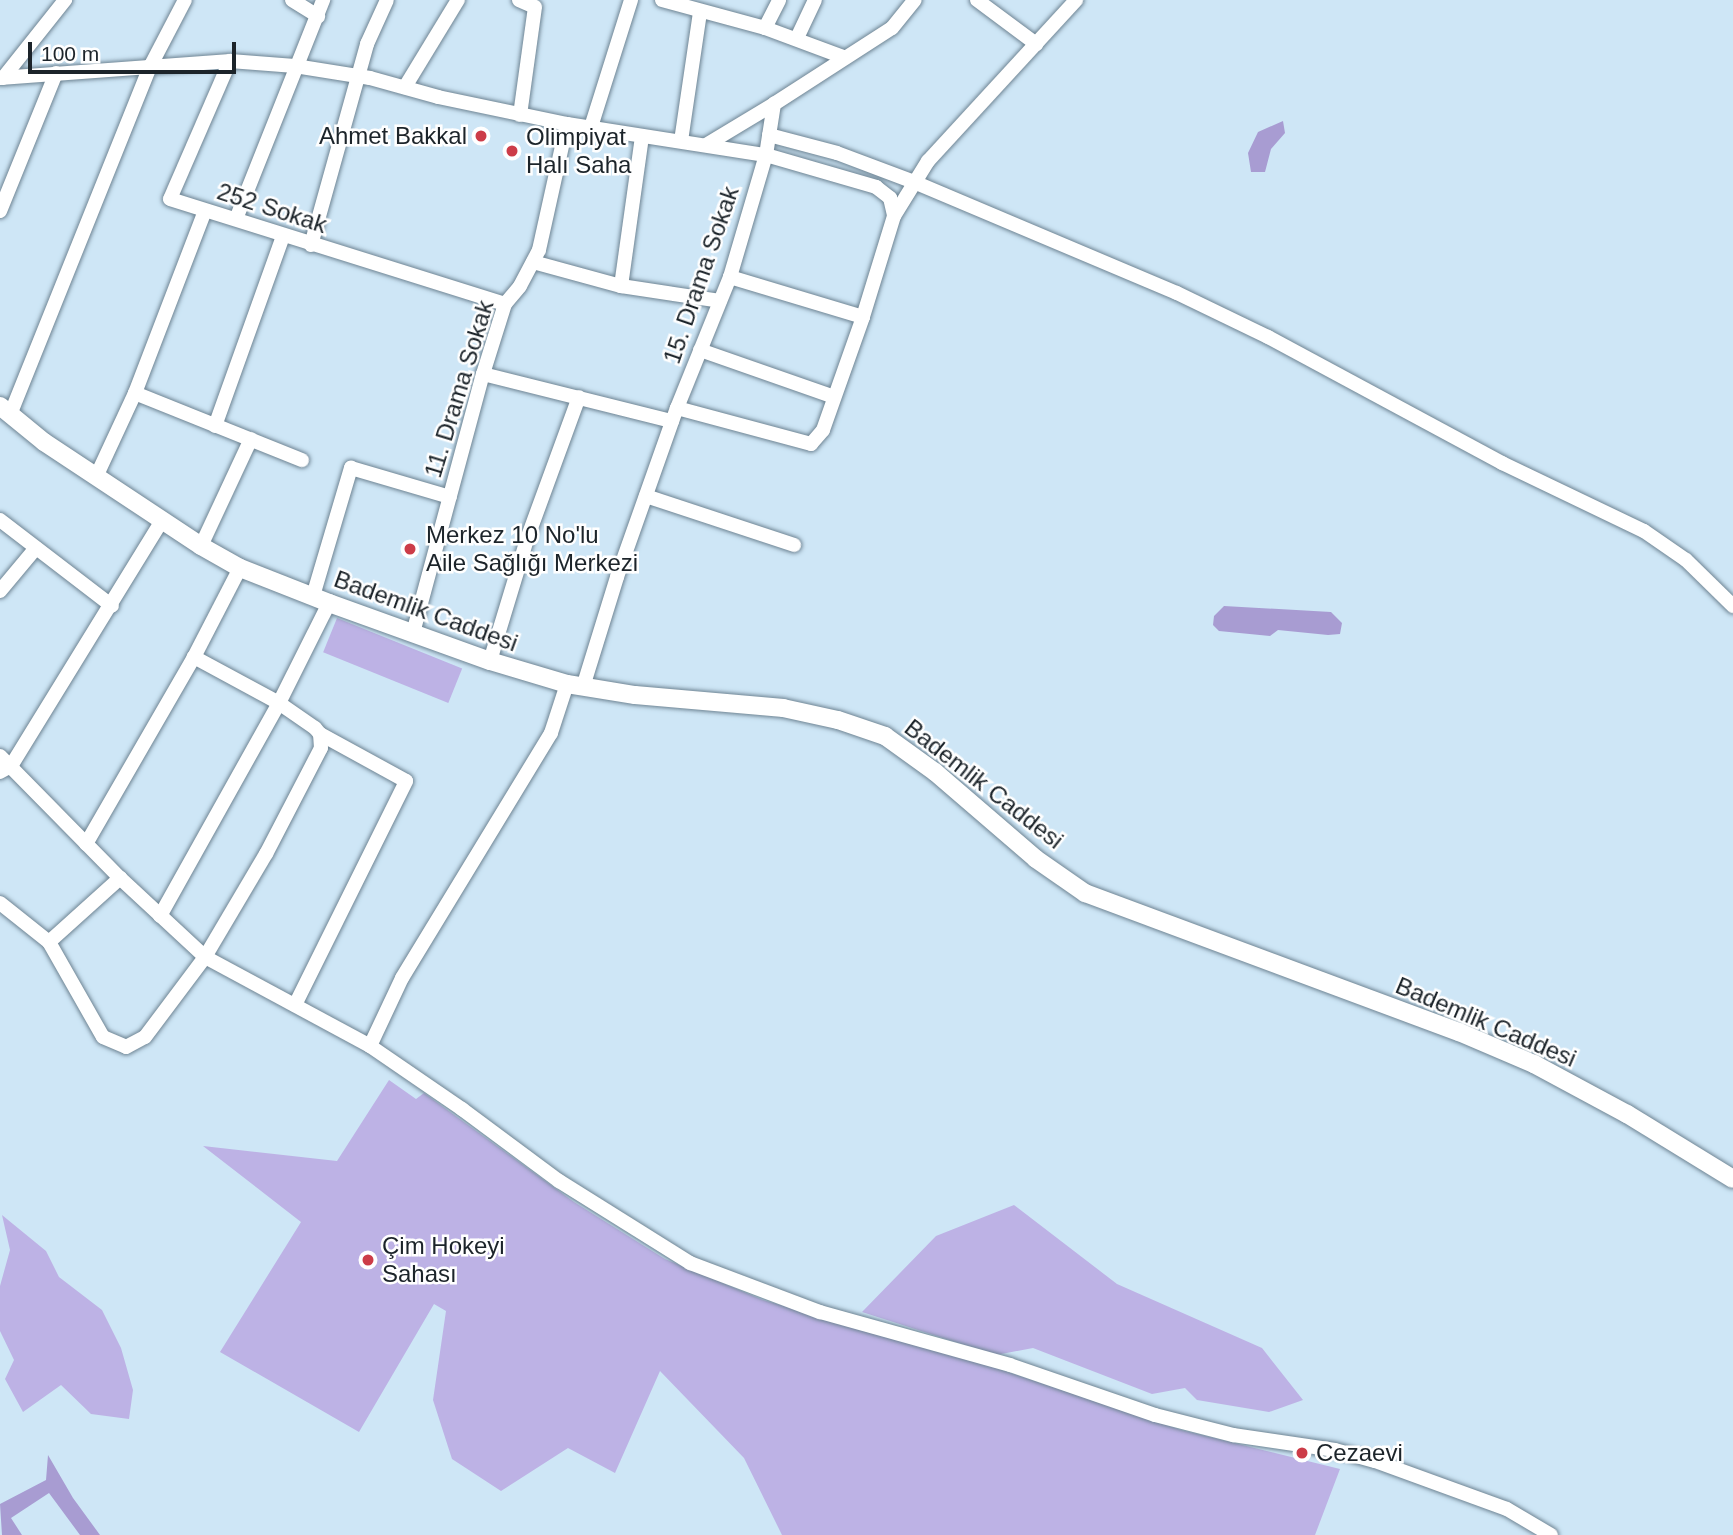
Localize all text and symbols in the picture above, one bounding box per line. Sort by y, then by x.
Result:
scale bar [32,28,240,72]
text: 100 m [41,42,99,65]
place label: Ahmet Bakkal [319,122,467,150]
place label: Olimpiyat Halı Saha [526,123,631,179]
marker: Ahmet Bakkal [473,128,489,144]
marker: Olimpiyat Halı Saha [504,143,520,159]
street label: 252 Sokak [214,177,330,239]
street label: 15. Drama Sokak [657,183,745,367]
street label: 11. Drama Sokak [418,297,500,481]
place label: Merkez 10 No'lu Aile Sağlığı Merkezi [426,521,638,577]
marker: Merkez 10 No'lu Aile Sağlığı Merkezi [400,539,420,559]
street label: Bademlik Caddesi [330,564,522,658]
street label: Bademlik Caddesi [899,713,1069,855]
street label: Bademlik Caddesi [1391,971,1581,1073]
place label: Çim Hokeyi Sahası [382,1232,505,1288]
marker: Çim Hokeyi Sahası [360,1252,376,1268]
place label: Cezaevi [1316,1439,1403,1467]
marker: Cezaevi [1294,1445,1310,1461]

